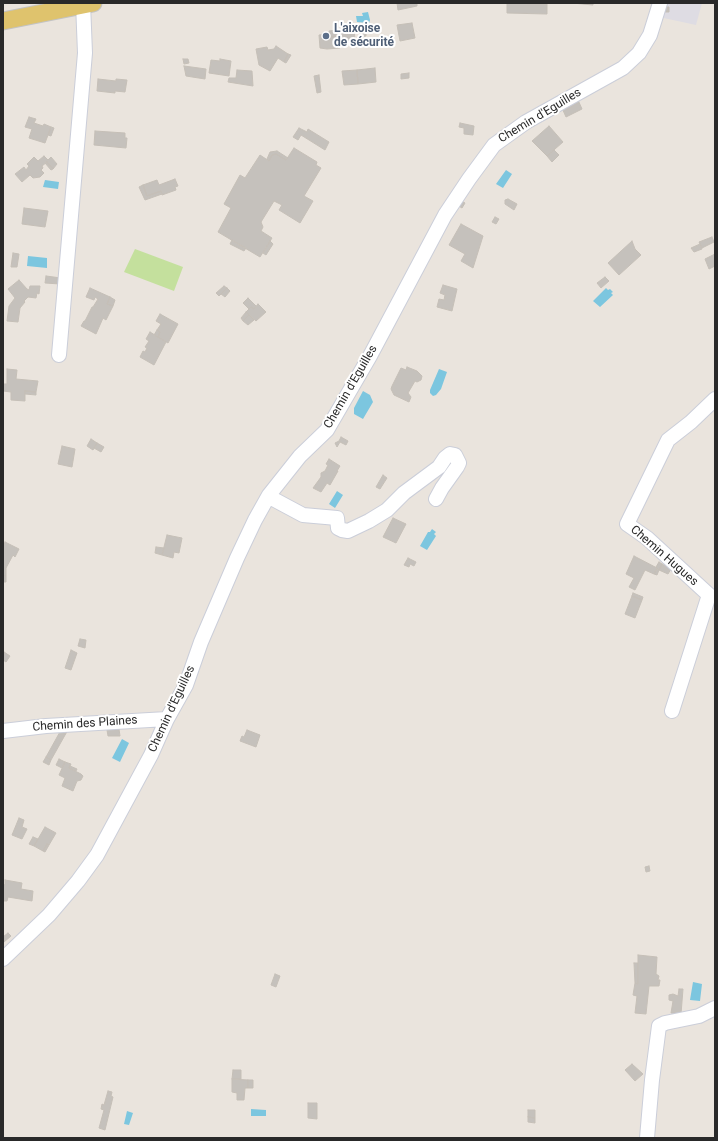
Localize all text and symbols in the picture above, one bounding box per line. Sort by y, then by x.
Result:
place label: L'aixoise de sécurité [334,22,394,50]
marker: L'aixoise de sécurité [321,31,331,41]
street label: Chemin d'Eguilles [496,86,584,146]
street label: Chemin d'Eguilles [321,343,381,431]
street label: Chemin Hugues [627,523,701,589]
street label: Chemin d'Eguilles [146,663,198,755]
street label: Chemin des Plaines [32,713,138,735]

